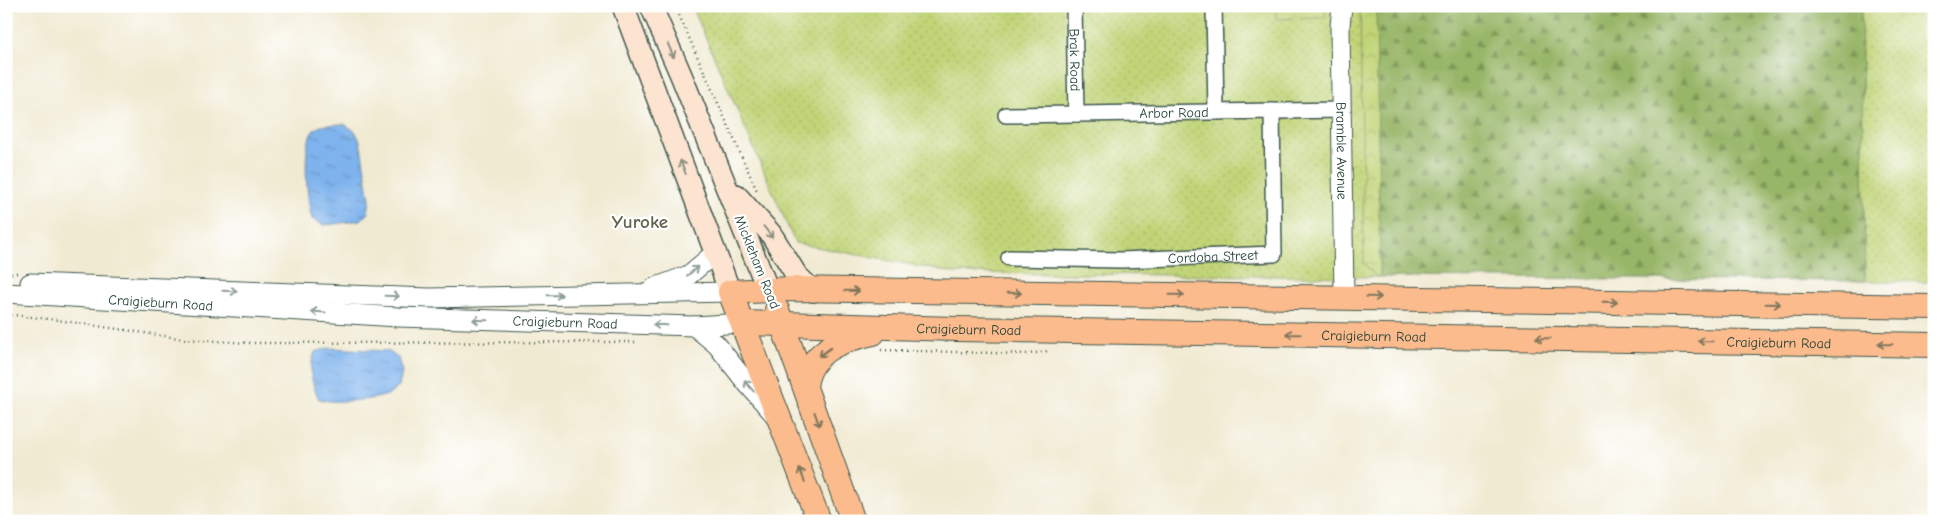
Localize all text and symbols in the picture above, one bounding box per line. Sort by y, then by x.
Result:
street label: Brak Road [1066,28,1084,92]
one-way arrow [666,43,676,58]
street label: Bramble Avenue [1333,102,1351,200]
street label: Arbor Road [1139,103,1209,122]
one-way arrow [678,159,687,175]
district label: Yuroke [612,211,668,233]
street label: Mickleham Road [730,213,784,311]
one-way arrow [762,225,773,238]
street label: Cordoba Street [1167,246,1259,267]
one-way arrow [686,266,700,276]
one-way arrow [222,286,238,296]
one-way arrow [844,286,860,296]
one-way arrow [1006,288,1022,298]
one-way arrow [546,290,562,300]
one-way arrow [1168,290,1185,300]
street label: Craigieburn Road [108,291,214,314]
one-way arrow [384,292,400,301]
one-way arrow [1366,293,1382,302]
one-way arrow [1602,297,1618,307]
one-way arrow [1765,300,1781,309]
one-way arrow [310,308,326,317]
street label: Craigieburn Road [513,312,618,332]
one-way arrow [472,315,488,324]
street label: Craigieburn Road [916,319,1021,339]
one-way arrow [652,320,668,330]
street label: Craigieburn Road [1321,326,1426,345]
one-way arrow [1285,329,1301,339]
street label: Craigieburn Road [1726,333,1831,352]
one-way arrow [1535,334,1551,343]
one-way arrow [1697,336,1714,346]
one-way arrow [1877,339,1894,349]
one-way arrow [819,347,832,358]
one-way arrow [744,380,755,393]
one-way arrow [812,410,822,426]
one-way arrow [797,468,806,483]

